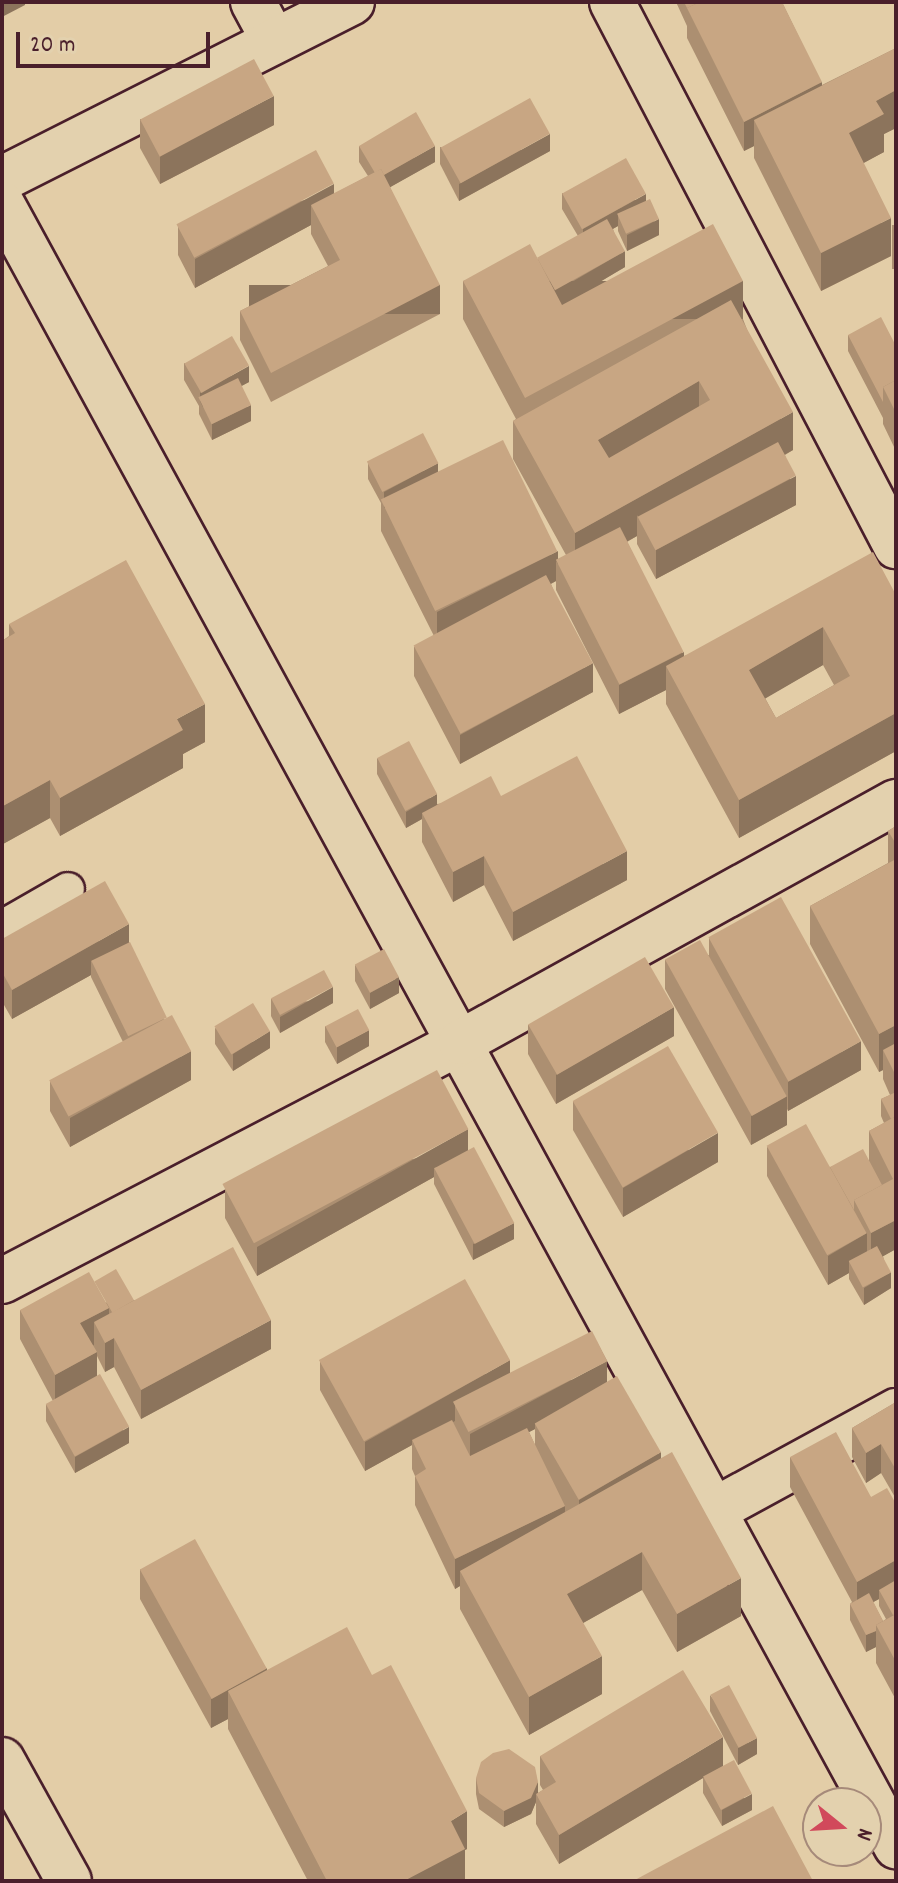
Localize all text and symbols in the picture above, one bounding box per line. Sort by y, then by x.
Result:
scale bar [20,16,214,66]
text: 20 m [30,29,76,63]
north arrow [802,1787,882,1867]
text: N [847,1824,880,1844]

